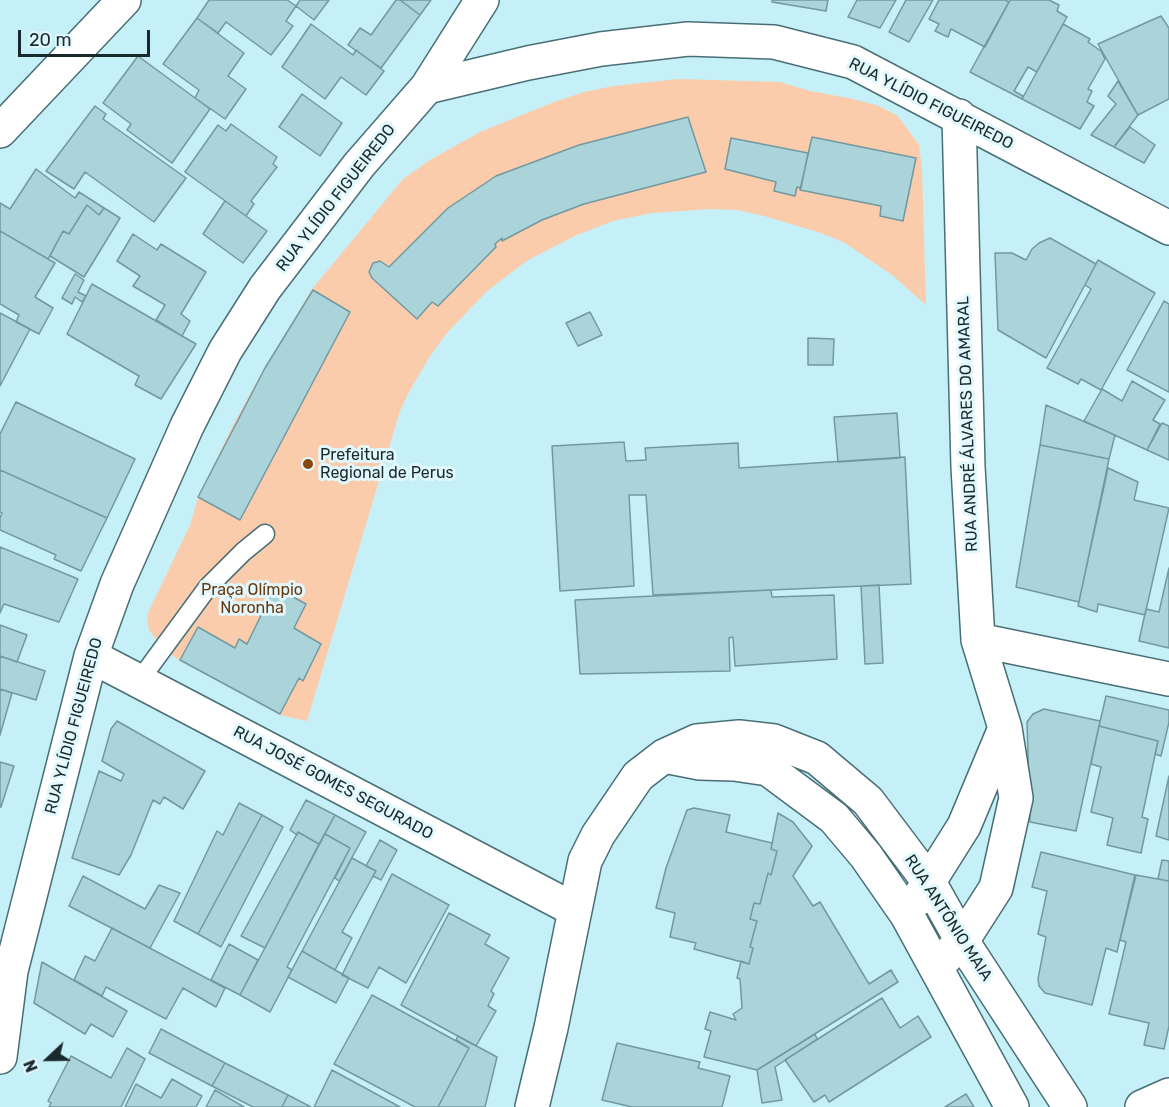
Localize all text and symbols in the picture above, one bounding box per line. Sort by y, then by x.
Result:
scale bar [21,18,153,56]
text: 20 m [29,29,71,51]
street label: RUA YLÍDIO FIGUEIREDO [846,54,1016,154]
street label: RUA YLÍDIO FIGUEIREDO [272,120,400,276]
street label: RUA ANDRÉ ÁLVARES DO AMARAL [954,296,982,552]
place label: Prefeitura Regional de Perus [320,445,454,483]
marker: Prefeitura Regional de Perus [301,457,315,471]
park label: Praça Olímpio Noronha [201,580,303,618]
street label: RUA YLÍDIO FIGUEIREDO [41,636,107,816]
street label: RUA JOSÉ GOMES SEGURADO [230,722,436,844]
street label: RUA ANTÔNIO MAIA [900,851,996,985]
north arrow [18,1029,78,1089]
text: N [20,1057,42,1075]

